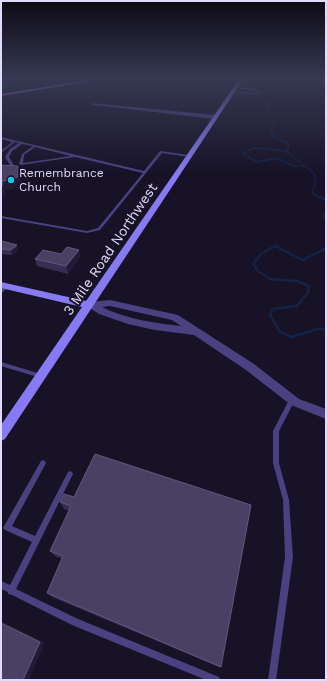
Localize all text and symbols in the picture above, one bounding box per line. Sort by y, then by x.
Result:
place label: Remembrance Church [19,166,104,194]
marker: Remembrance Church [6,175,16,185]
street label: 3 Mile Road Northwest [60,180,160,318]

